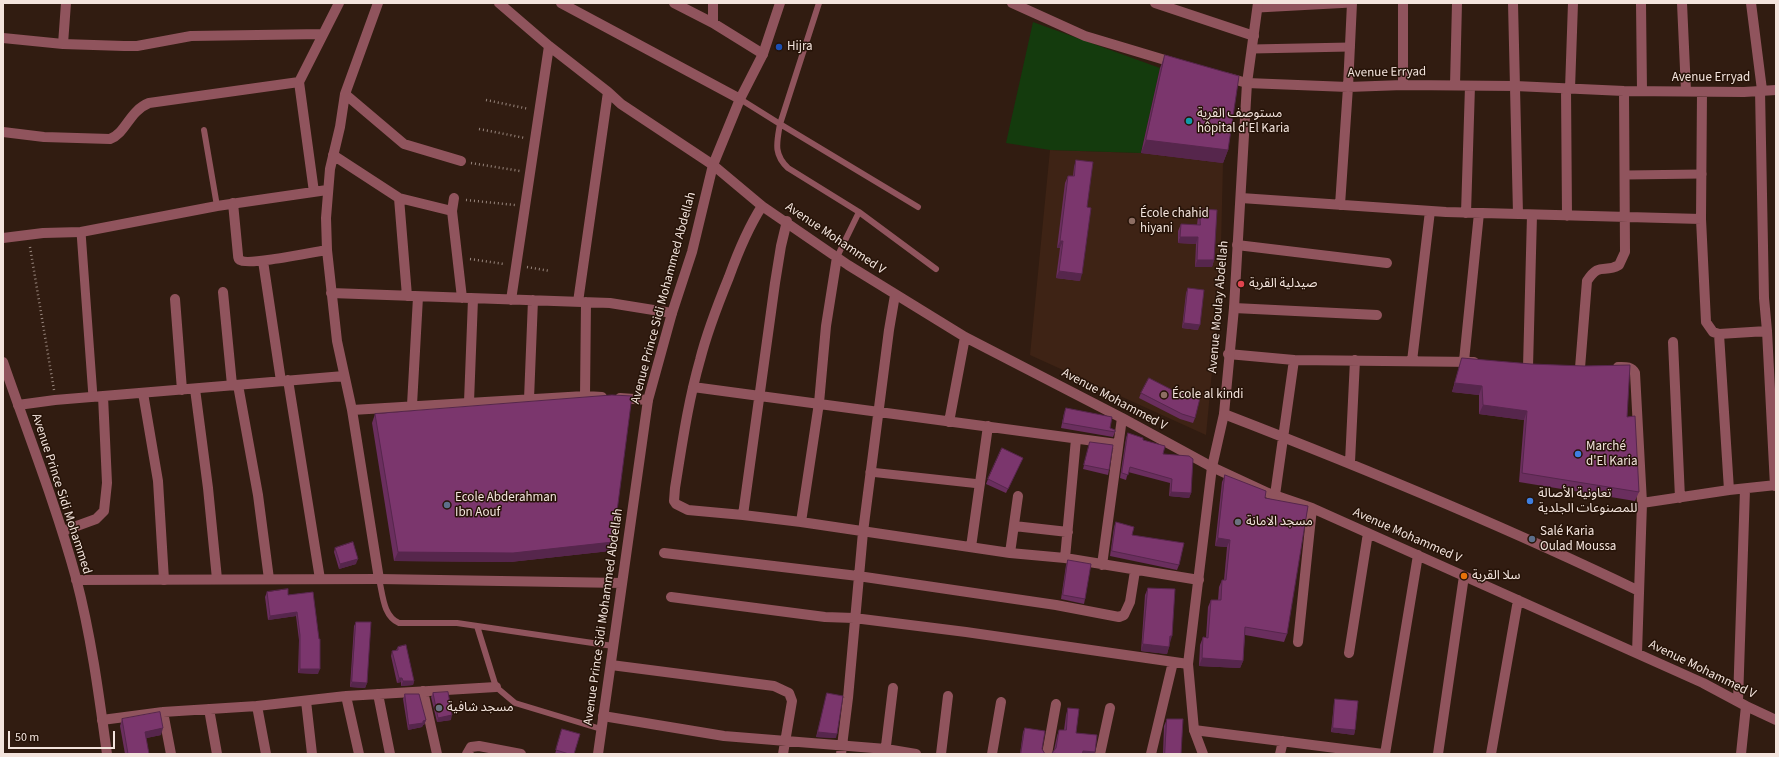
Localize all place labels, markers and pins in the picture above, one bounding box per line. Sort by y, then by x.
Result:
place label: Hijra [787,39,813,55]
marker: Hijra [774,42,784,52]
place label: مستوصف القرية hôpital d'El Karia [1197,106,1290,137]
marker: مستوصف القرية hôpital d'El Karia [1184,116,1194,126]
place label: École chahid hiyani [1140,206,1209,237]
marker: École chahid hiyani [1127,216,1137,226]
place label: صيدلية القرية [1249,276,1318,292]
marker: صيدلية القرية [1236,279,1246,289]
place label: École al kindi [1172,387,1243,403]
marker: École al kindi [1159,390,1169,400]
place label: Marché d'El Karia [1586,439,1638,470]
marker: Marché d'El Karia [1573,449,1583,459]
place label: تعاونية الأصالة للمصنوعات الجلدية [1538,486,1637,517]
place label: Ecole Abderahman Ibn Aouf [455,490,557,521]
marker: تعاونية الأصالة للمصنوعات الجلدية [1525,496,1535,506]
marker: Ecole Abderahman Ibn Aouf [442,500,452,510]
place label: مسجد الامانة [1246,514,1313,530]
marker: مسجد الامانة [1233,517,1243,527]
place label: Salé Karia Oulad Moussa [1540,524,1616,555]
marker: Salé Karia Oulad Moussa [1527,534,1537,544]
place label: سلا القرية [1472,568,1520,584]
marker: سلا القرية [1459,571,1469,581]
place label: مسجد شافية [447,700,514,716]
marker: مسجد شافية [434,703,444,713]

